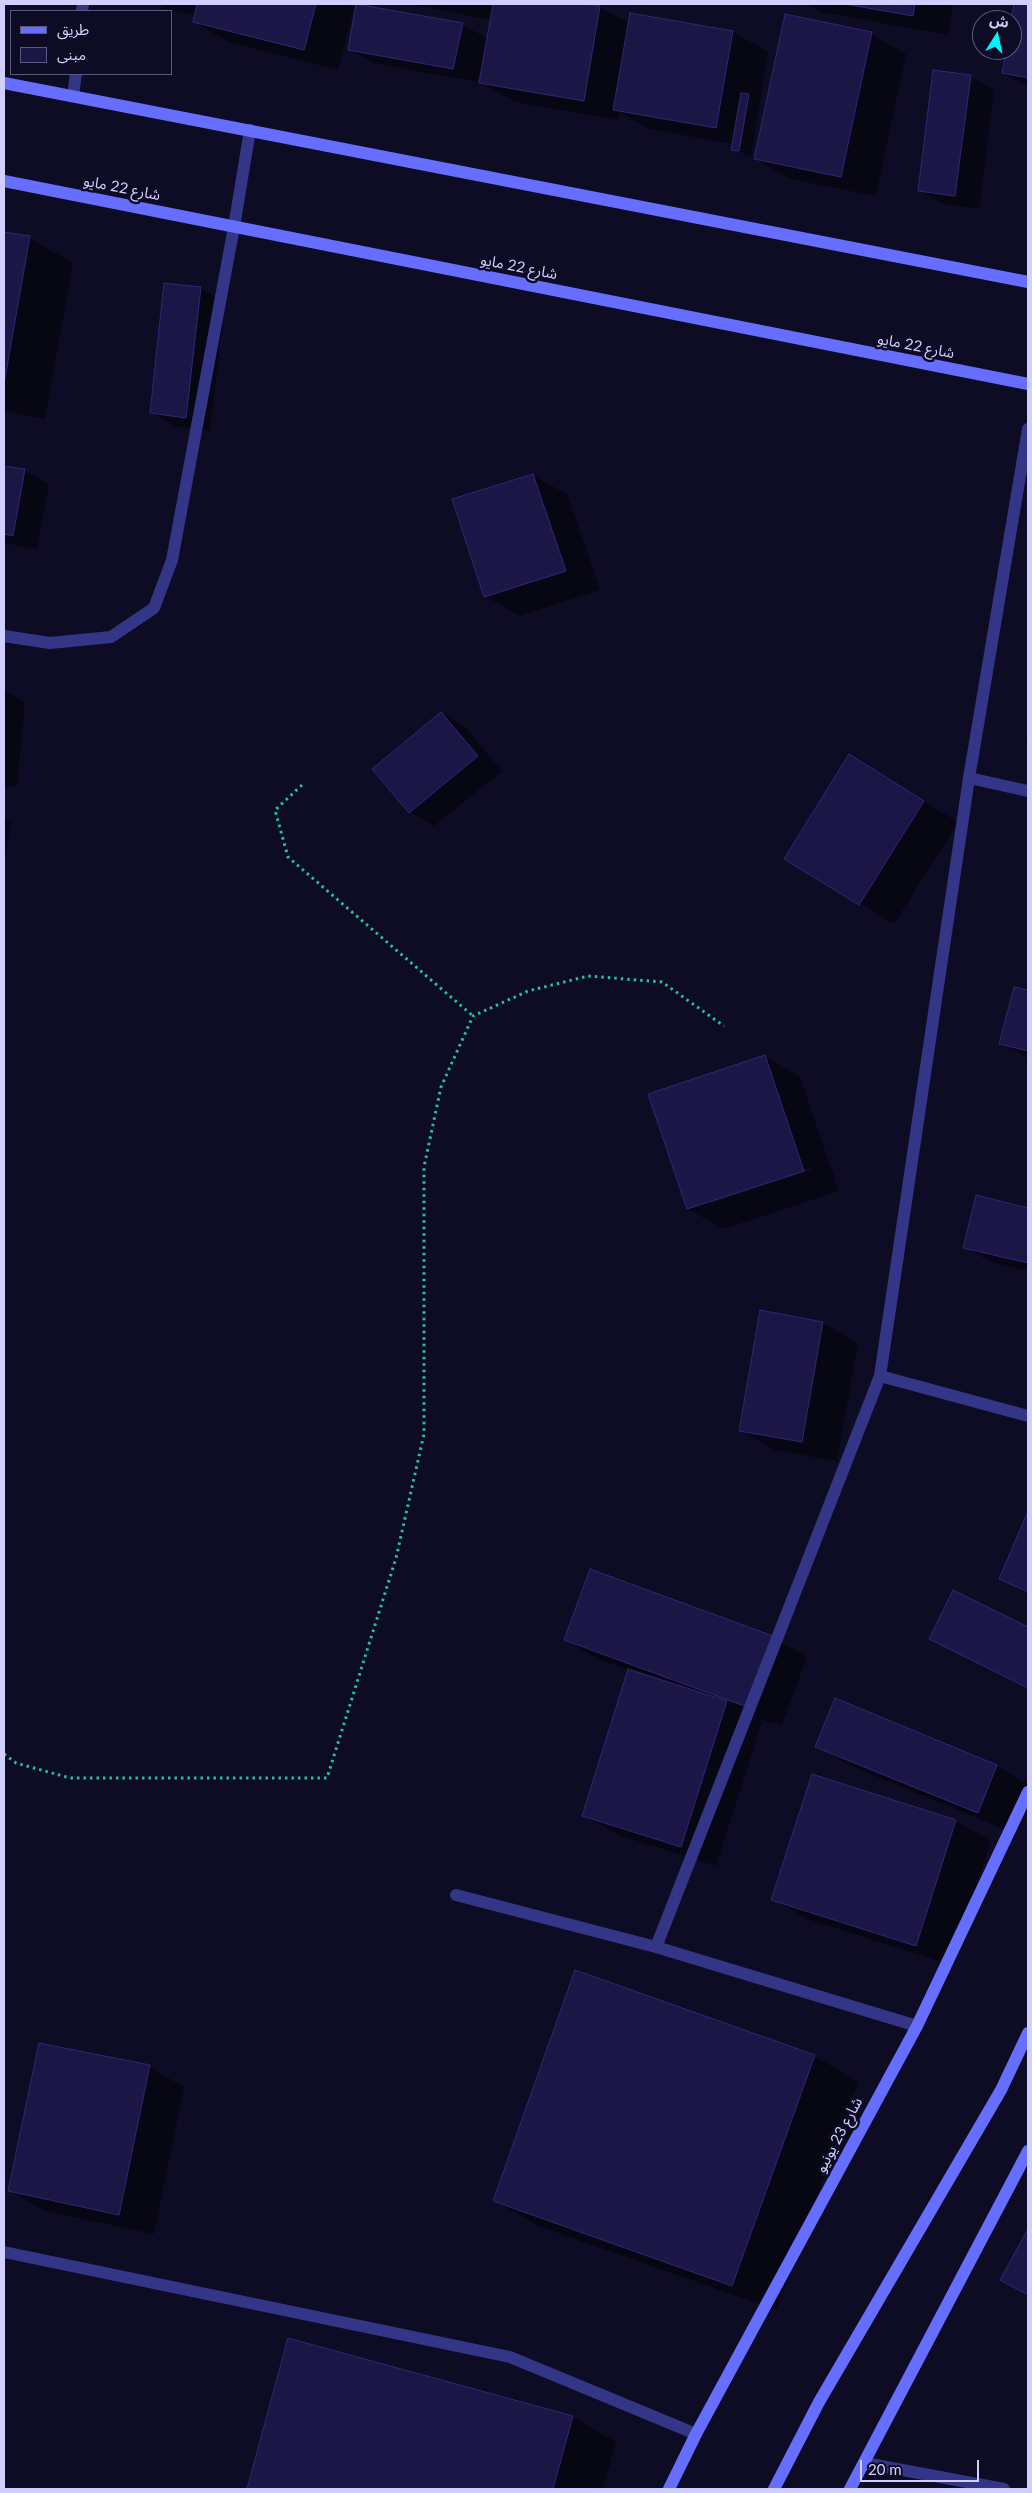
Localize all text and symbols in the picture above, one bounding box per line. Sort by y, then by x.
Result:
legend [10,10,172,75]
north arrow [972,10,1022,60]
text: ش [989,11,1010,31]
text: طريق [57,20,89,38]
text: مبنى [57,45,86,63]
street label: شارع 22 مايو [82,172,162,204]
street label: شارع 22 مايو [479,251,559,283]
street label: شارع 22 مايو [876,330,956,362]
street label: شارع 23 يونيو [812,2094,866,2176]
scale bar [862,2450,981,2482]
text: 20 m [868,2460,902,2478]

